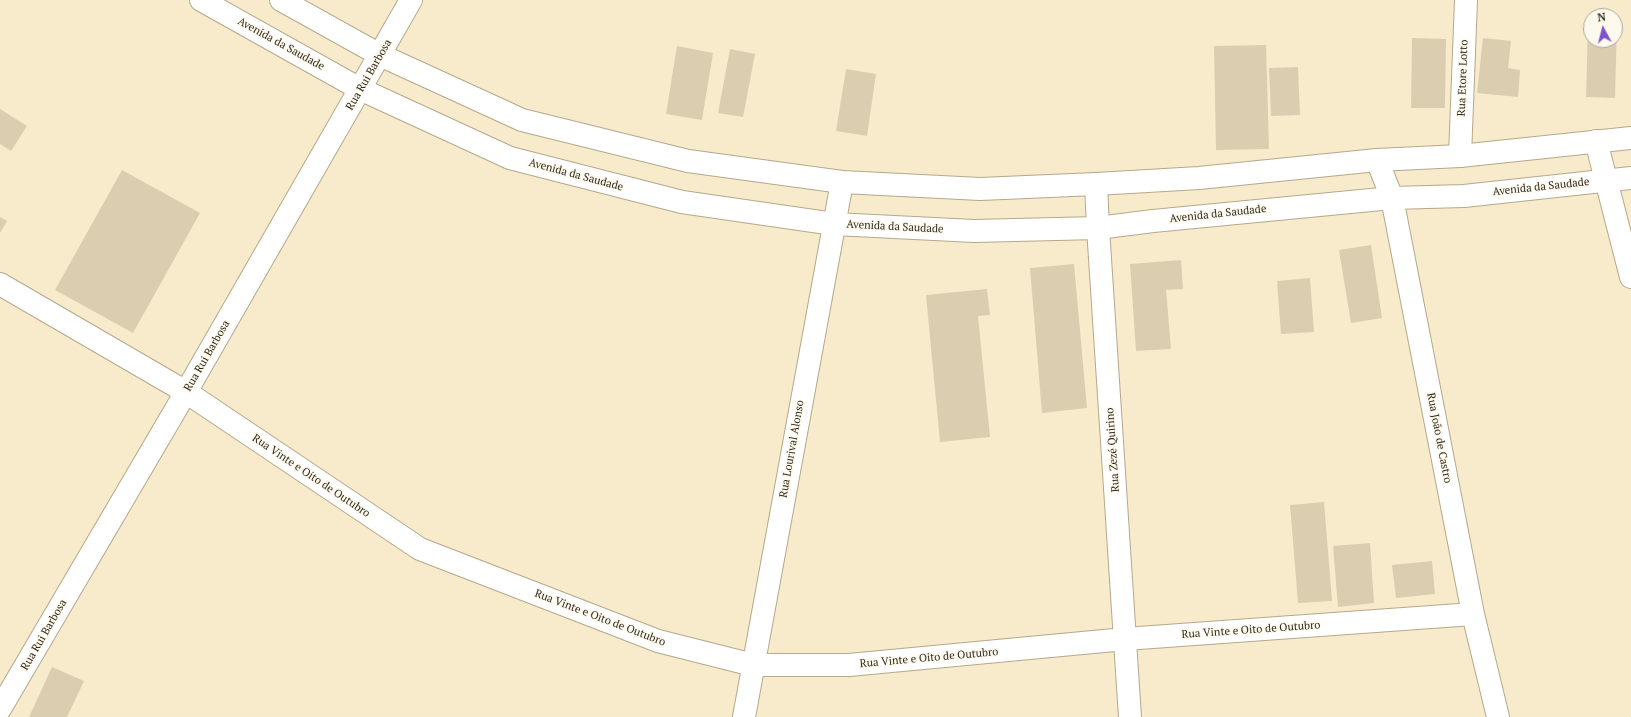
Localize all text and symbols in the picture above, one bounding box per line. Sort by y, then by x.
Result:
north arrow [1583,8,1623,48]
text: N [1597,10,1607,25]
street label: Avenida da Saudade [235,15,327,73]
street label: Rua Rui Barbosa [343,37,395,113]
street label: Rua Etore Lotto [1455,39,1471,117]
street label: Avenida da Saudade [527,156,625,194]
street label: Avenida da Saudade [1492,175,1590,199]
street label: Avenida da Saudade [1169,202,1267,226]
street label: Avenida da Saudade [846,218,944,236]
street label: Rua Rui Barbosa [181,318,233,394]
street label: Rua João de Castro [1424,392,1454,484]
street label: Rua Lourival Alonso [777,399,807,499]
street label: Rua Zezé Quirino [1103,407,1123,493]
street label: Rua Vinte e Oito de Outubro [250,432,372,520]
street label: Rua Vinte e Oito de Outubro [533,587,667,649]
street label: Rua Rui Barbosa [18,597,70,673]
street label: Rua Vinte e Oito de Outubro [1181,619,1321,641]
street label: Rua Vinte e Oito de Outubro [859,645,999,671]

